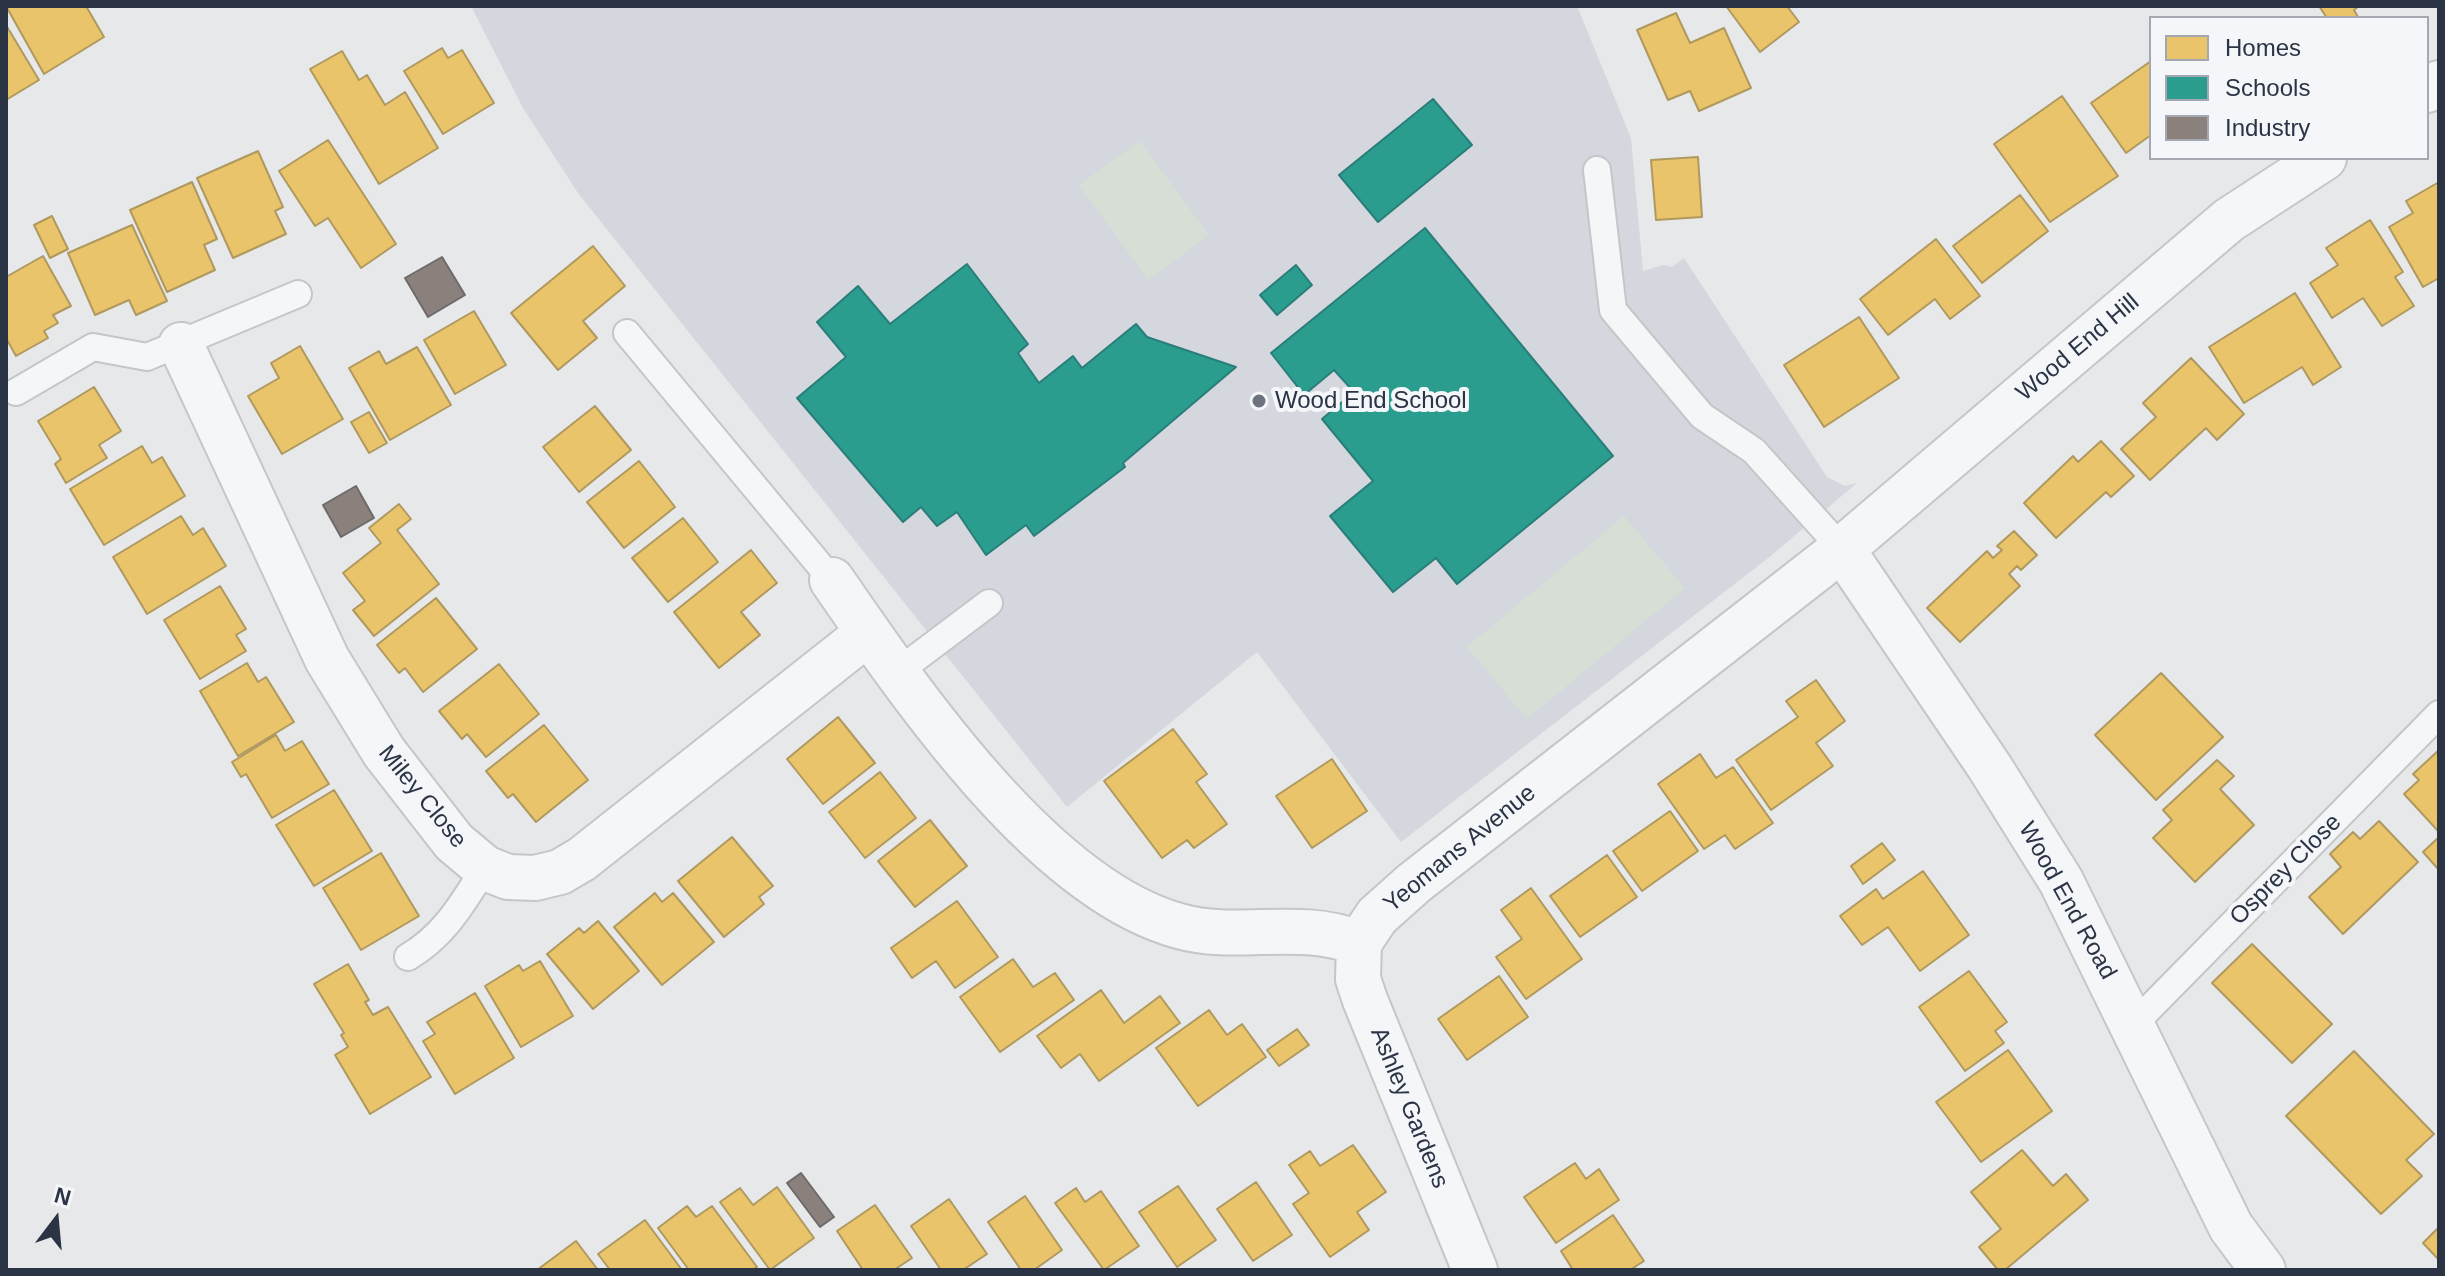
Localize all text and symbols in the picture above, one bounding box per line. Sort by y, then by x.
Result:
legend [2149,16,2429,160]
text: Homes [2225,34,2301,61]
text: Schools [2225,74,2310,101]
text: Industry [2225,114,2310,141]
street label: Wood End Hill [2011,288,2145,408]
place label: Wood End School [1275,387,1467,415]
marker: Wood End School [1250,392,1268,410]
street label: Miley Close [372,740,472,854]
street label: Yeomans Avenue [1378,779,1542,919]
street label: Osprey Close [2224,808,2348,932]
street label: Wood End Road [2012,817,2122,985]
street label: Ashley Gardens [1364,1023,1454,1193]
north arrow [16,1180,96,1260]
text: N [52,1182,74,1211]

